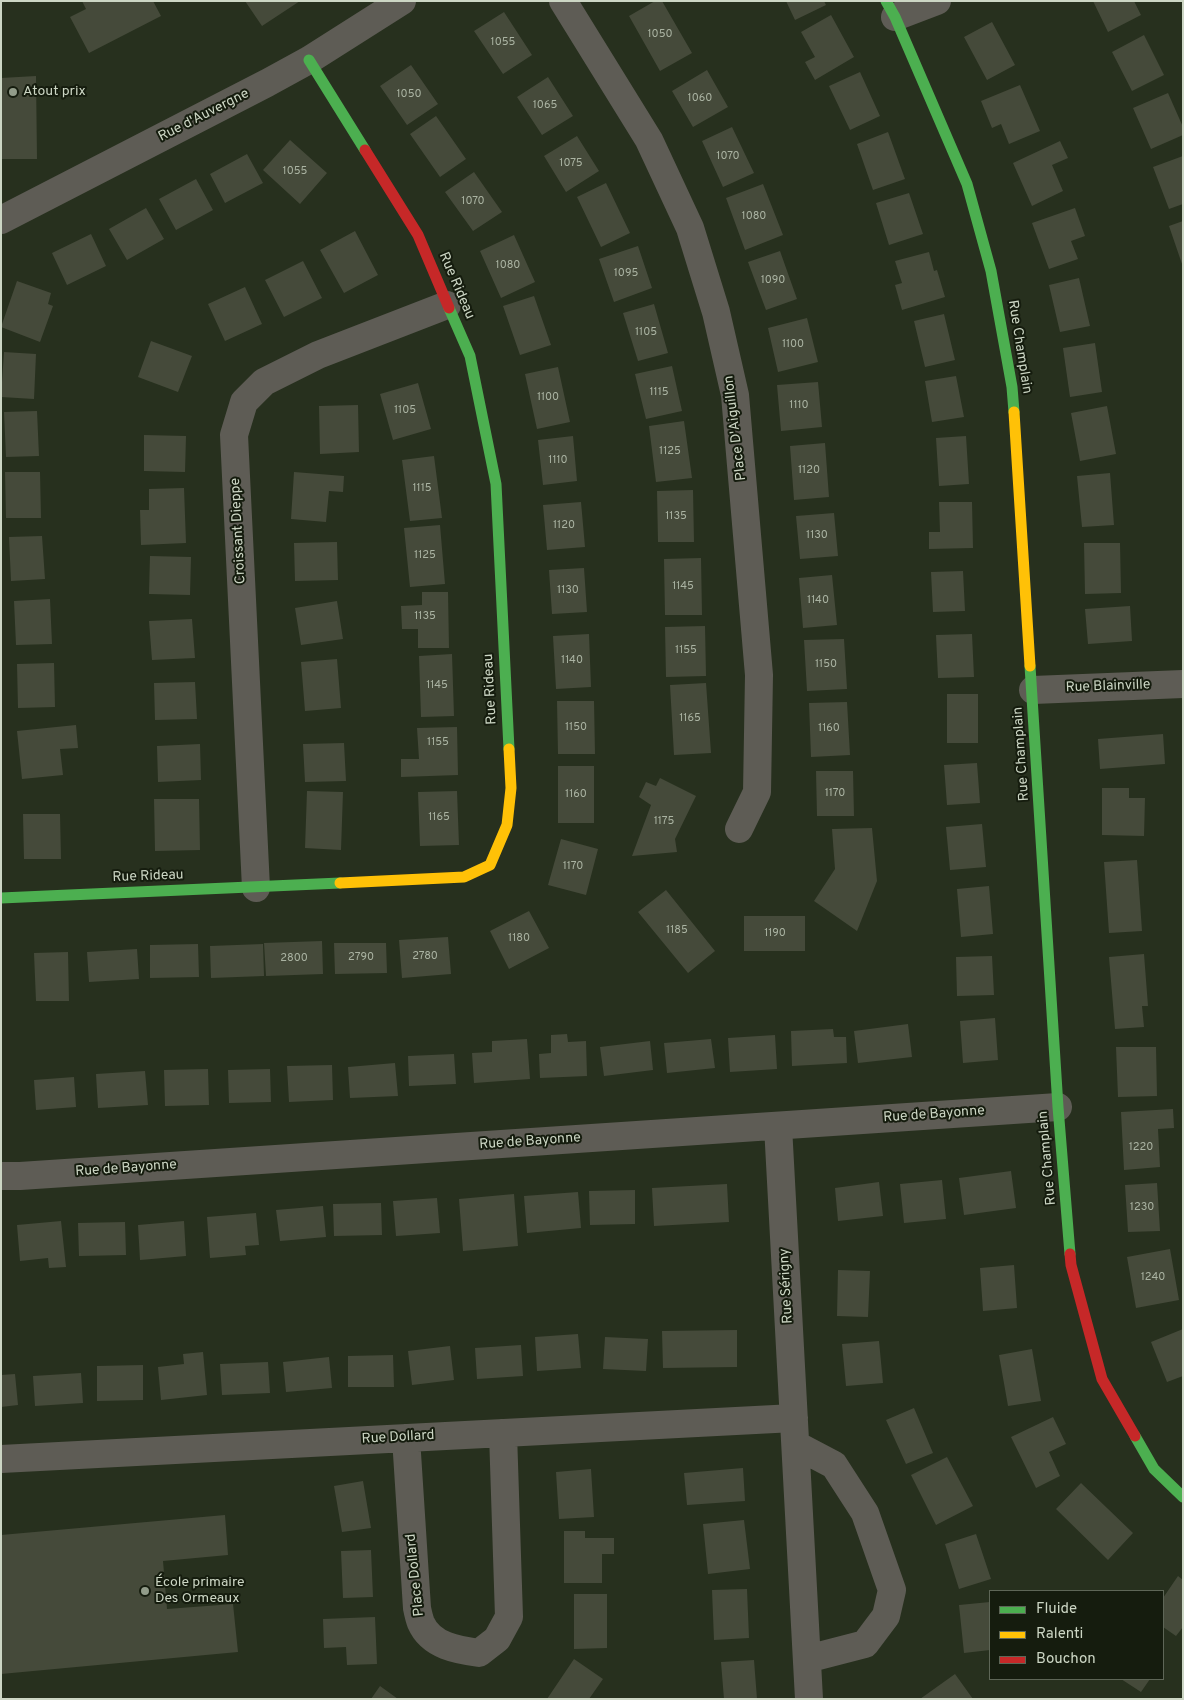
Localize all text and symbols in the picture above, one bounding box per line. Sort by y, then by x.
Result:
house number: 1050 [647,28,673,42]
house number: 1055 [491,36,515,50]
place label: Atout prix [23,84,86,100]
marker: Atout prix [7,86,19,98]
street label: Rue d'Auvergne [156,86,252,146]
house number: 1050 [396,88,422,102]
house number: 1060 [688,92,712,106]
house number: 1065 [533,99,557,113]
house number: 1070 [716,150,740,164]
house number: 1075 [559,157,583,171]
house number: 1055 [283,165,307,179]
house number: 1070 [461,195,485,209]
house number: 1080 [742,210,766,224]
street label: Rue Rideau [434,250,478,322]
house number: 1080 [496,259,520,273]
house number: 1095 [614,267,638,281]
house number: 1090 [761,274,785,288]
street label: Rue Champlain [1003,299,1035,395]
house number: 1105 [635,326,657,340]
house number: 1100 [782,338,804,352]
street label: Place D'Aiguillon [721,374,751,482]
house number: 1115 [649,386,669,400]
house number: 1100 [537,391,559,405]
house number: 1110 [789,399,809,413]
house number: 1105 [394,404,416,418]
house number: 1125 [659,445,681,459]
house number: 1110 [548,454,568,468]
house number: 1120 [798,464,820,478]
street label: Croissant Dieppe [228,477,250,585]
house number: 1115 [412,482,432,496]
house number: 1135 [665,510,687,524]
house number: 1120 [553,519,575,533]
house number: 1130 [806,529,828,543]
house number: 1125 [414,549,436,563]
house number: 1145 [672,580,694,594]
house number: 1130 [557,584,579,598]
house number: 1140 [807,594,829,608]
house number: 1135 [414,610,436,624]
house number: 1155 [675,644,697,658]
street label: Rue Rideau [481,653,501,725]
house number: 1140 [561,654,583,668]
house number: 1150 [815,658,837,672]
street label: Rue Blainville [1065,677,1151,697]
house number: 1145 [426,679,448,693]
street label: Rue Champlain [1010,706,1034,802]
house number: 1165 [679,712,701,726]
house number: 1150 [565,721,587,735]
house number: 1160 [818,722,840,736]
house number: 1155 [427,736,449,750]
house number: 1170 [825,787,845,801]
house number: 1160 [565,788,587,802]
house number: 1165 [428,811,450,825]
house number: 1175 [654,815,674,829]
house number: 1170 [563,860,583,874]
street label: Rue Rideau [112,867,184,887]
house number: 1185 [666,924,688,938]
house number: 1190 [764,927,786,941]
house number: 1180 [508,932,530,946]
house number: 2780 [412,950,438,964]
house number: 2790 [348,951,374,965]
house number: 2800 [280,952,308,966]
street label: Rue de Bayonne [883,1103,985,1127]
street label: Rue Champlain [1036,1110,1060,1206]
street label: Rue de Bayonne [479,1130,581,1154]
house number: 1220 [1129,1141,1153,1155]
street label: Rue de Bayonne [75,1157,177,1181]
house number: 1230 [1130,1201,1154,1215]
street label: Rue Sérigny [777,1248,797,1324]
house number: 1240 [1141,1271,1165,1285]
street label: Rue Dollard [361,1428,435,1448]
street label: Place Dollard [403,1533,429,1617]
place label: École primaire Des Ormeaux [155,1575,245,1608]
marker: École primaire Des Ormeaux [139,1585,151,1597]
legend [989,1590,1164,1680]
text: Fluide [1036,1600,1077,1619]
text: Ralenti [1036,1625,1083,1644]
text: Bouchon [1036,1650,1096,1669]

